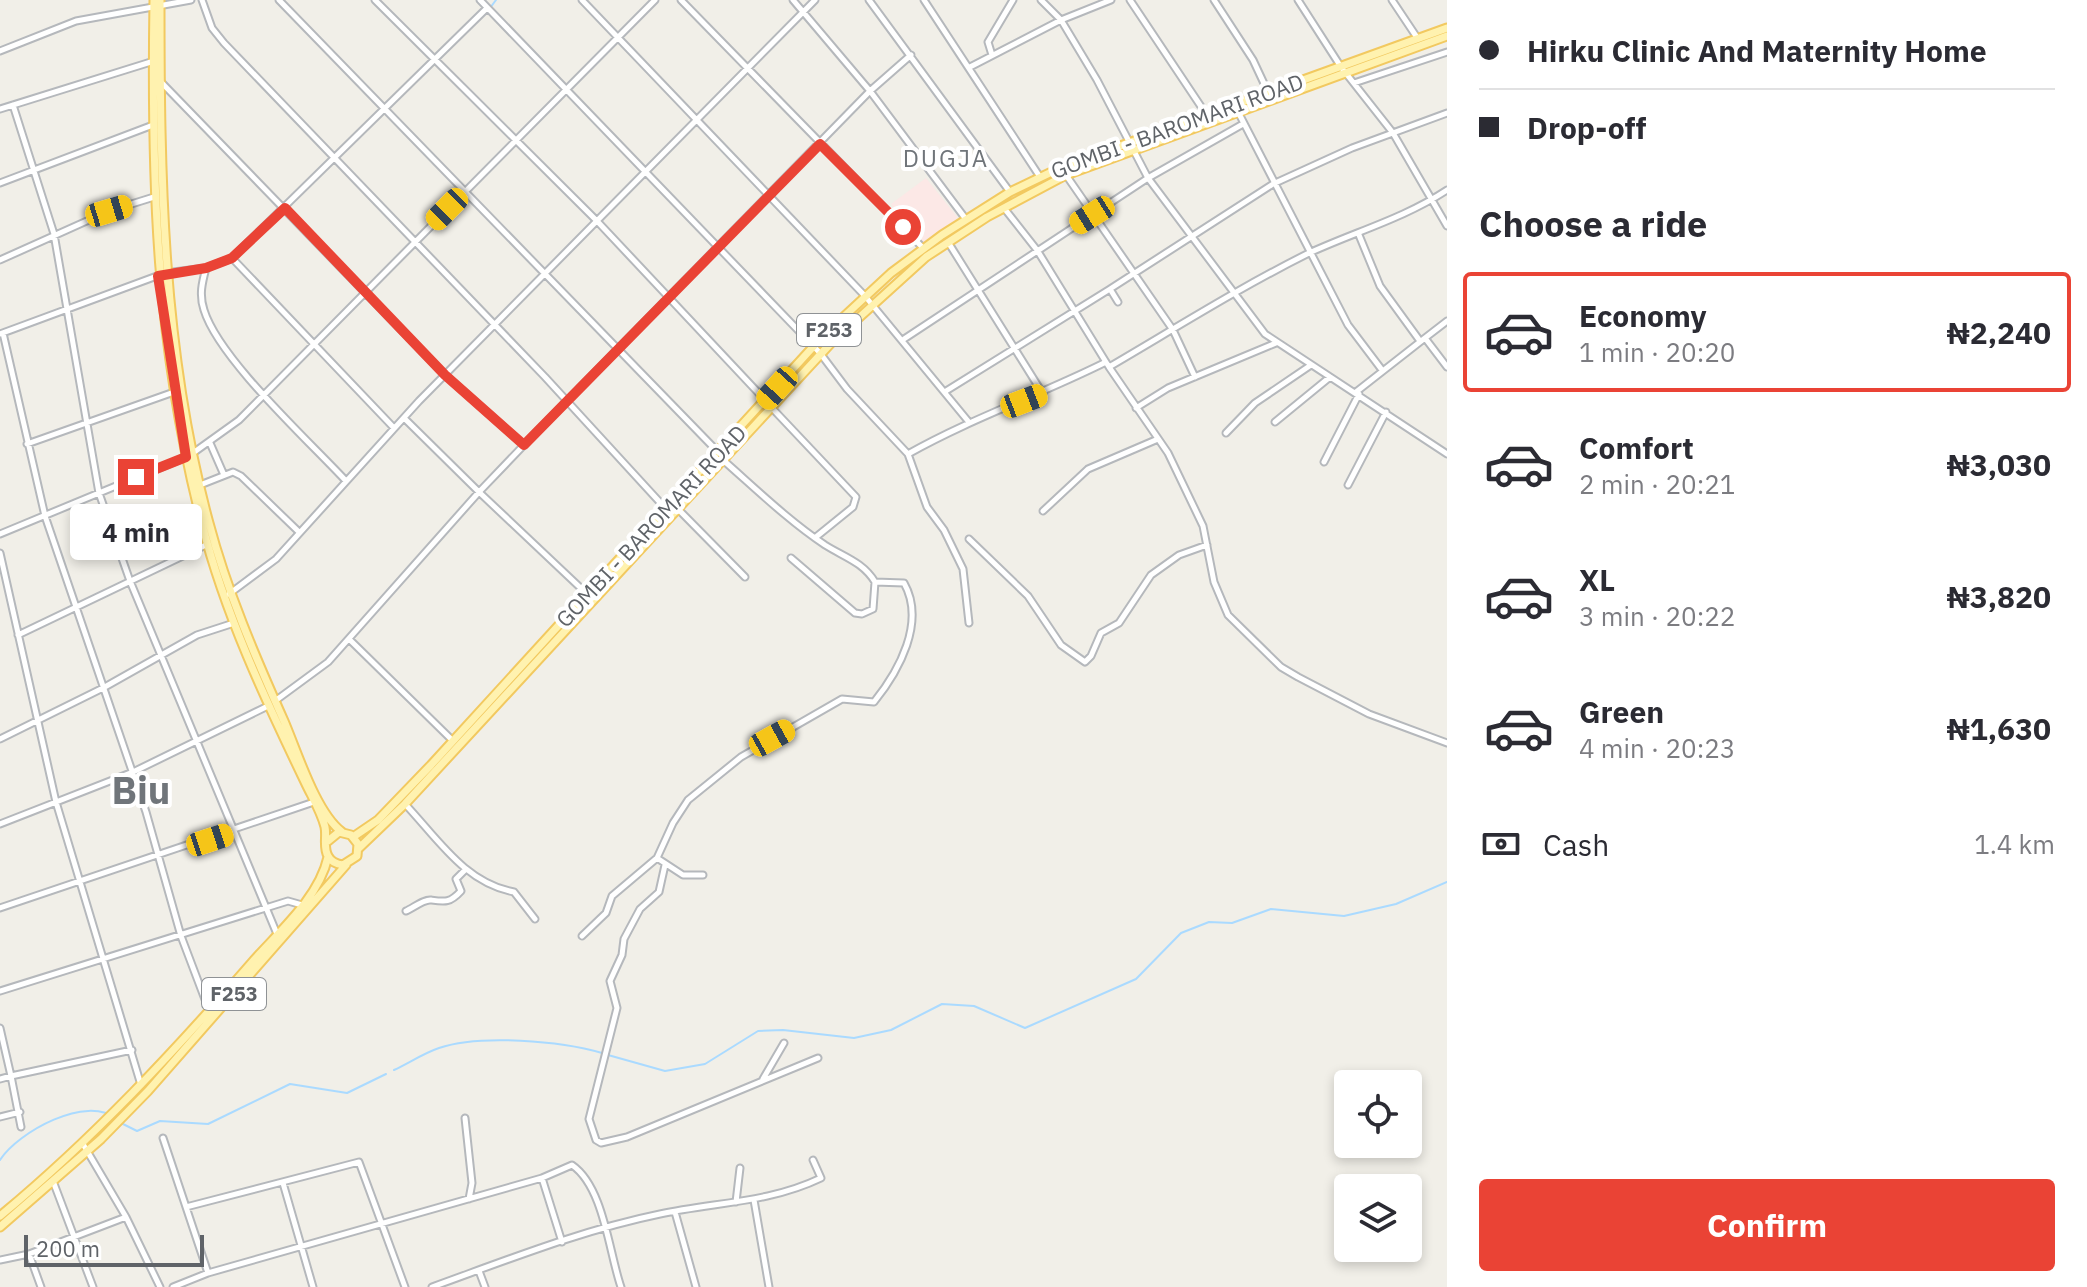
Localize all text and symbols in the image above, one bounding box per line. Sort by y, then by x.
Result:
text: Hirku Clinic And Maternity Home [1527,31,1987,70]
street label: GOMBI - BAROMARI ROAD [1047,66,1307,185]
text: Drop-off [1527,108,1646,147]
district label: DUGJA [903,142,989,174]
car [422,184,472,234]
car [1065,192,1119,238]
car [83,193,135,229]
text: Choose a ride [1479,200,1707,247]
route start [885,209,921,245]
icon: car [1483,296,1555,368]
text: Economy [1579,296,1707,335]
text: ₦2,240 [1946,313,2051,352]
road number: F253 [797,314,861,346]
text: 1 min · 20:20 [1579,335,1735,369]
car [752,362,802,414]
car [997,381,1051,421]
street label: GOMBI - BAROMARI ROAD [549,418,752,633]
icon: car [1483,428,1555,500]
text: Comfort [1579,428,1694,467]
text: ₦3,030 [1946,445,2051,484]
route end [118,459,154,495]
text: 2 min · 20:21 [1579,467,1735,501]
callout: 4 min [70,505,202,561]
text: 4 min [102,515,170,549]
icon: car [1483,560,1555,632]
text: XL [1579,560,1615,599]
text: ₦3,820 [1946,577,2051,616]
text: 3 min · 20:22 [1579,599,1735,633]
icon: car [1483,692,1555,764]
text: Green [1579,692,1664,731]
text: ₦1,630 [1946,709,2051,748]
car [745,716,799,760]
text: 4 min · 20:23 [1579,731,1735,765]
district label: Biu [112,765,170,814]
car [183,821,237,859]
icon: cash [1479,822,1523,866]
text: Cash [1543,825,1609,864]
text: 1.4 km [1974,827,2055,861]
road number: F253 [202,978,266,1010]
map controls [1334,1070,1422,1262]
button: locate [1334,1070,1422,1158]
button: layers [1334,1174,1422,1262]
button: Confirm [1479,1179,2055,1271]
scale bar [24,1231,204,1267]
text: 200 m [36,1234,100,1263]

